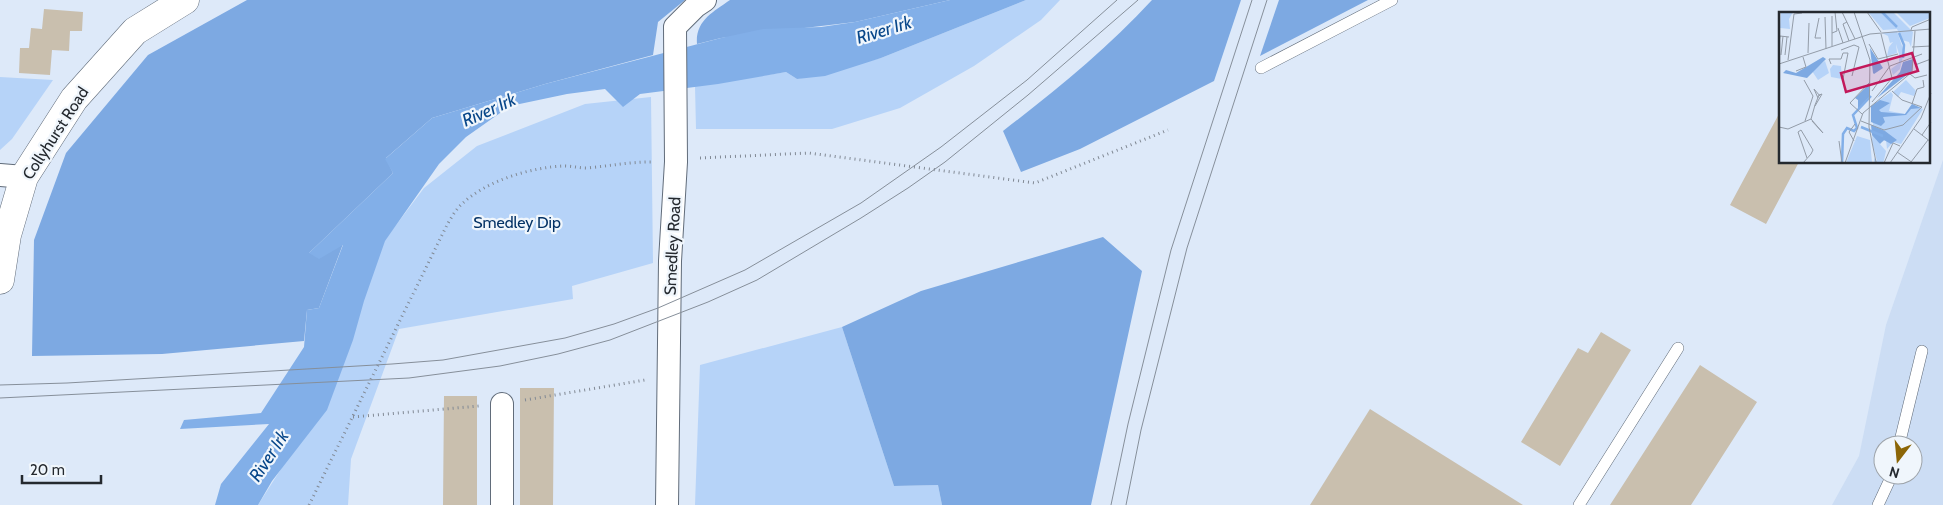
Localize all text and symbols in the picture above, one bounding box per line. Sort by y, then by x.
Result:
water label: River Irk [854,11,916,49]
inset map [1779,12,1930,164]
street label: Collyhurst Road [18,83,92,183]
water label: River Irk [459,88,521,132]
street label: Smedley Road [660,196,685,296]
park label: Smedley Dip [473,213,561,232]
water label: River Irk [244,425,294,486]
north arrow [1873,435,1923,485]
scale bar [22,452,101,484]
text: 20 m [30,461,65,479]
text: N [1887,462,1902,483]

